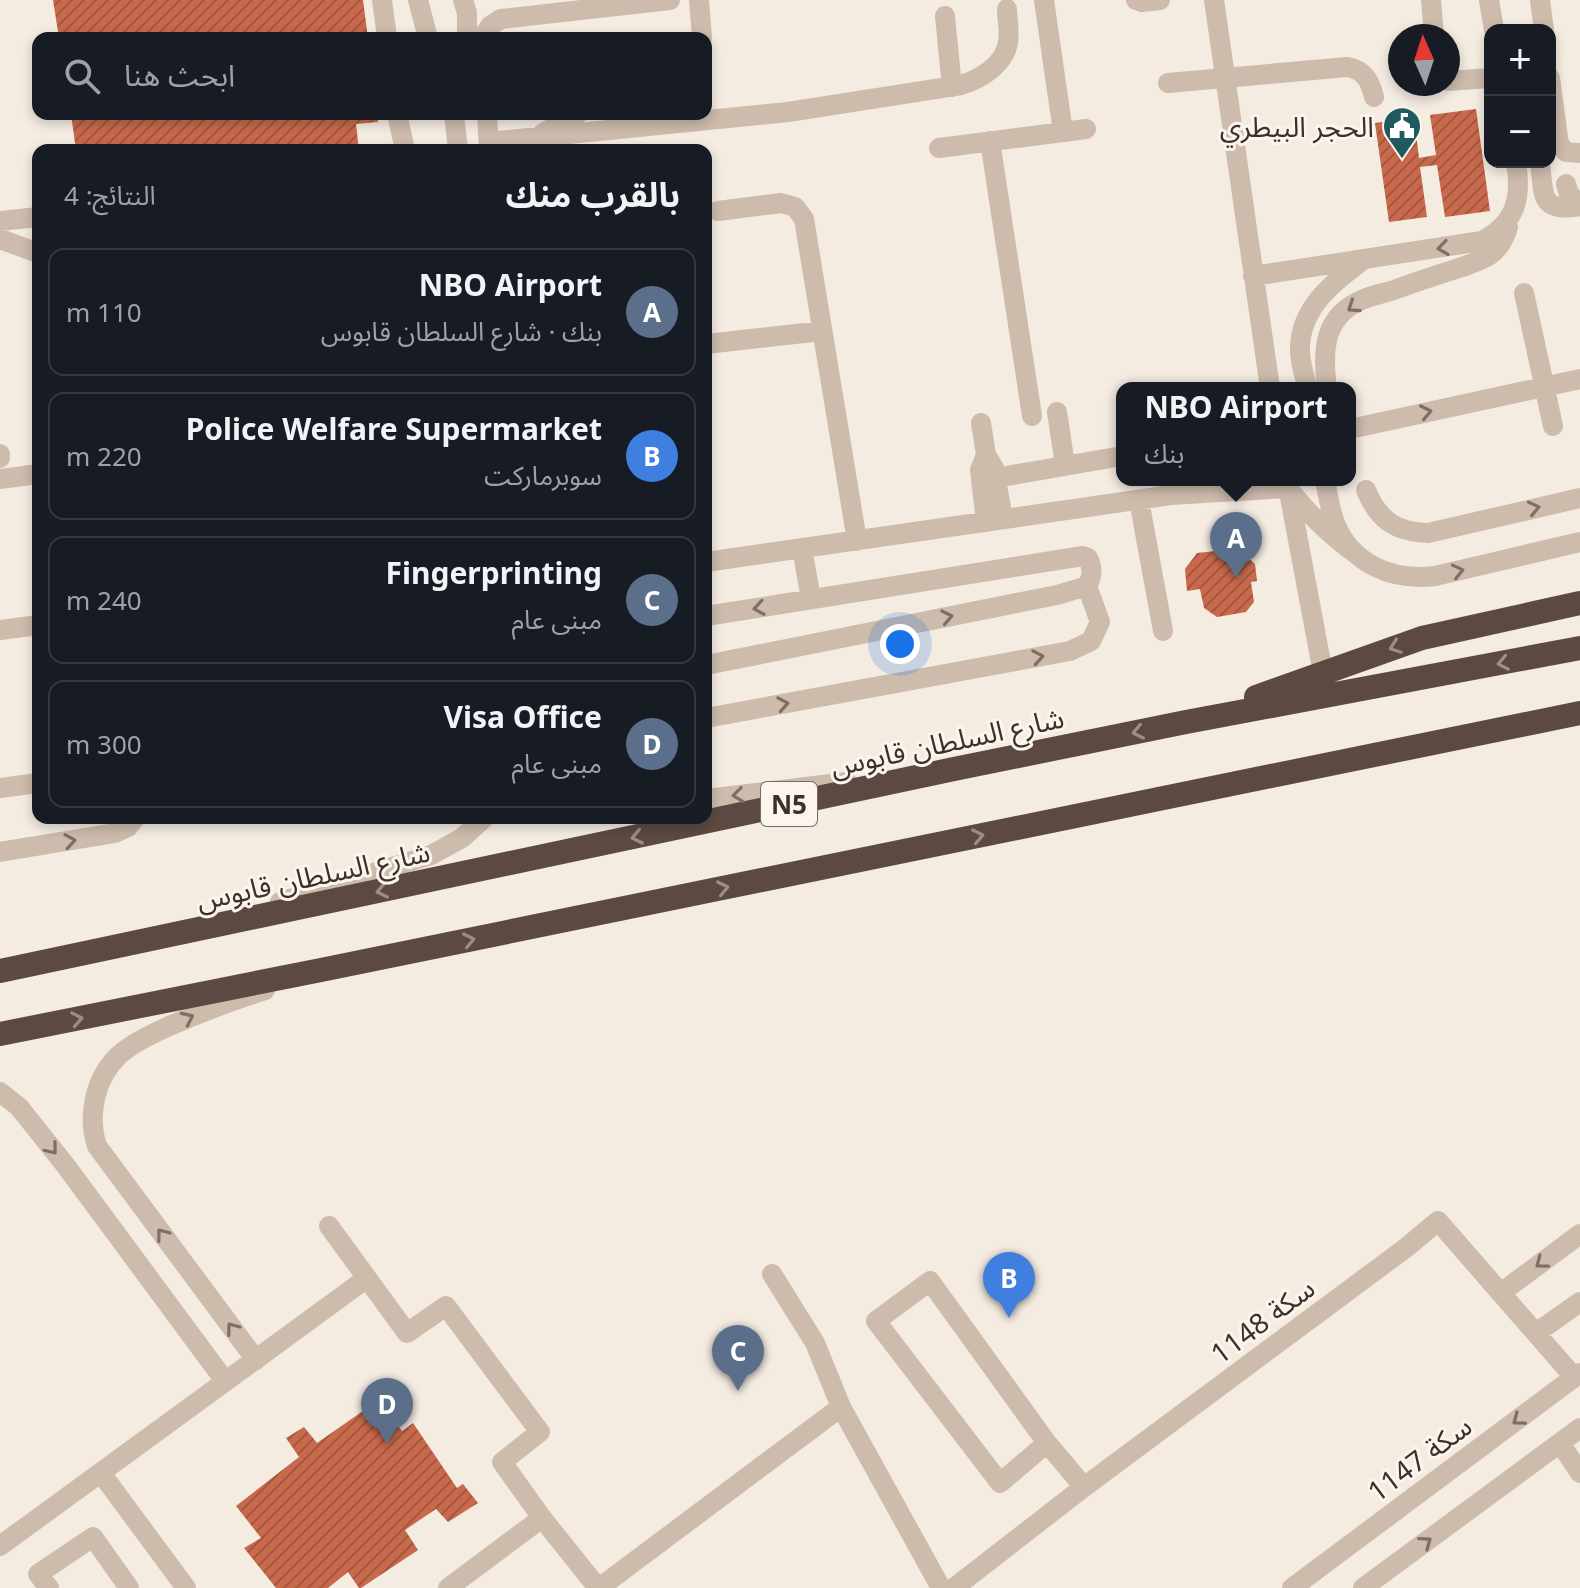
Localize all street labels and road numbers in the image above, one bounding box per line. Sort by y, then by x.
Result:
street label: شارع السلطان قابوس [827,698,1068,787]
road number: N5 [761,782,817,826]
street label: شارع السلطان قابوس [193,832,434,921]
street label: سكة 1148 [1202,1268,1322,1372]
street label: سكة 1147 [1359,1406,1479,1510]

